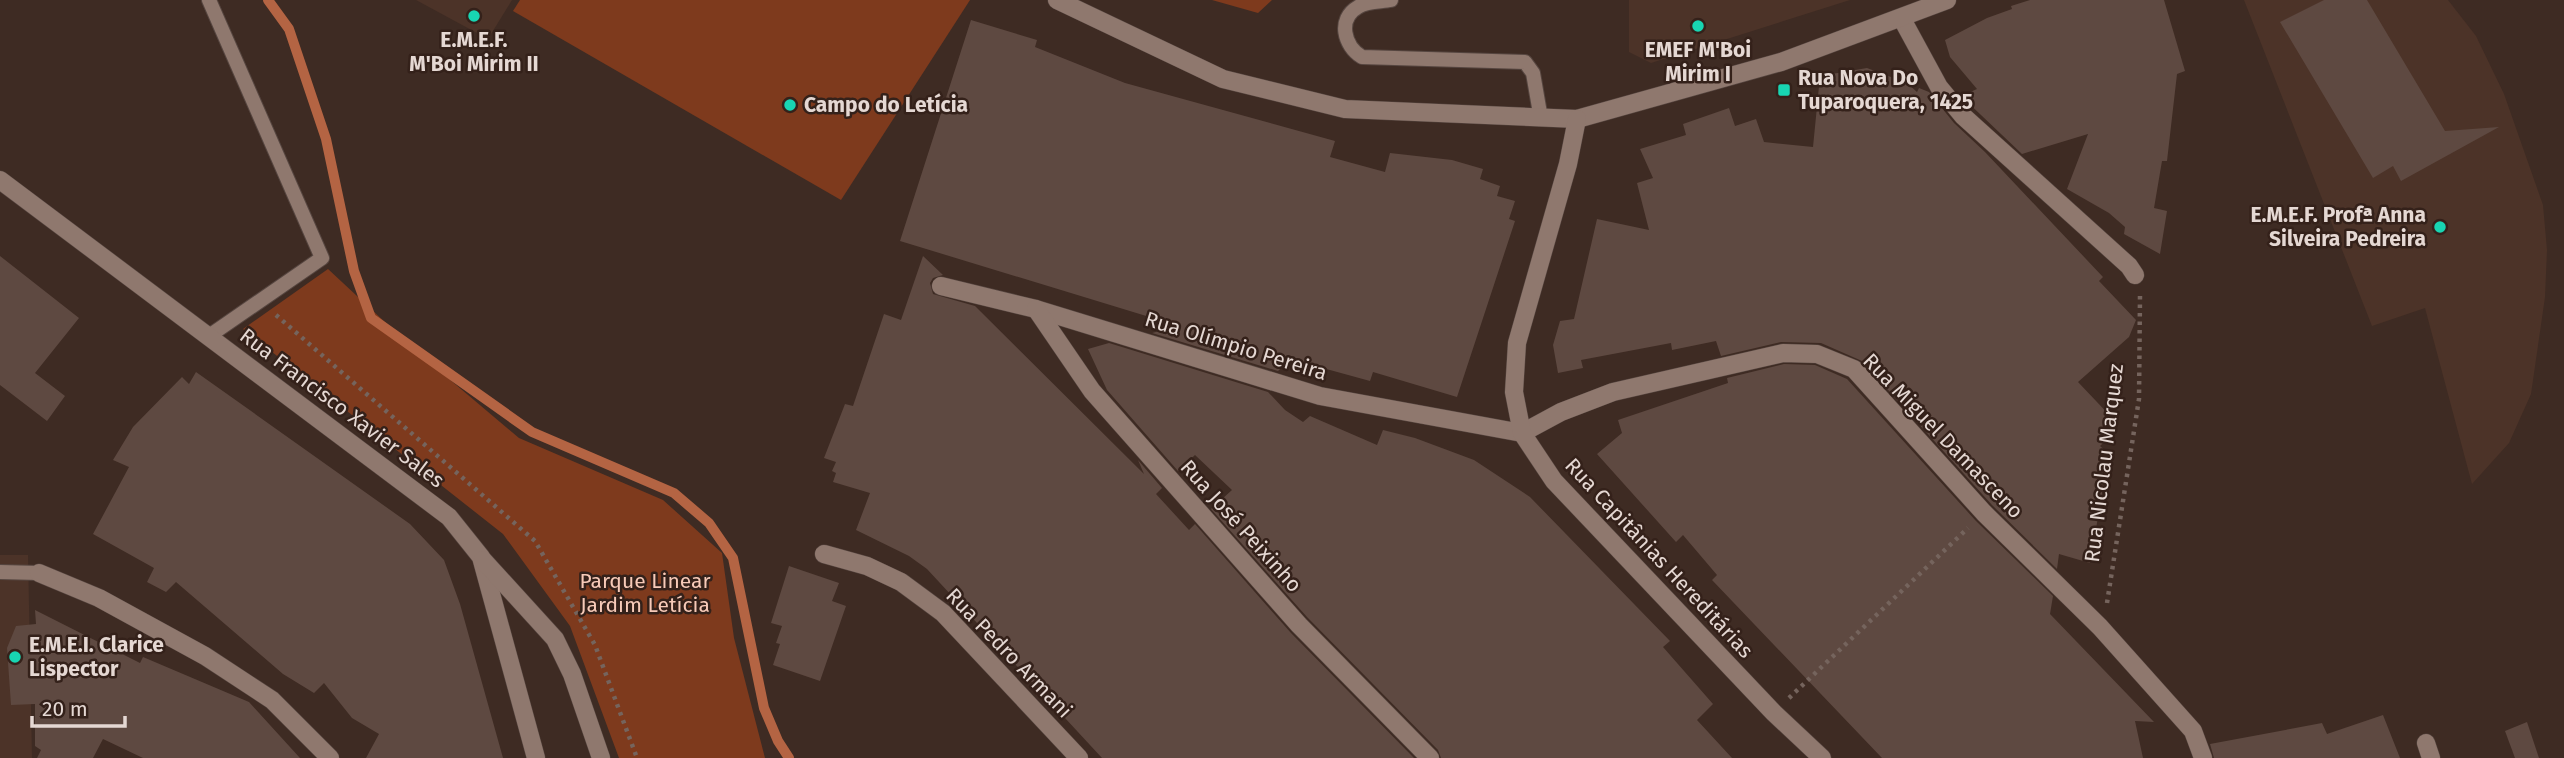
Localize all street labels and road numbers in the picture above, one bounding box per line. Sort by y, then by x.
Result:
street label: Rua Olímpio Pereira [1142,306,1330,386]
street label: Rua Francisco Xavier Sales [235,323,450,494]
street label: Rua Miguel Damasceno [1857,348,2029,524]
street label: Rua Nicolau Marquez [2079,362,2129,564]
street label: Rua Capitânias Hereditárias [1559,453,1759,664]
street label: Rua José Peixinho [1175,454,1307,598]
street label: Rua Pedro Armani [940,583,1078,723]

